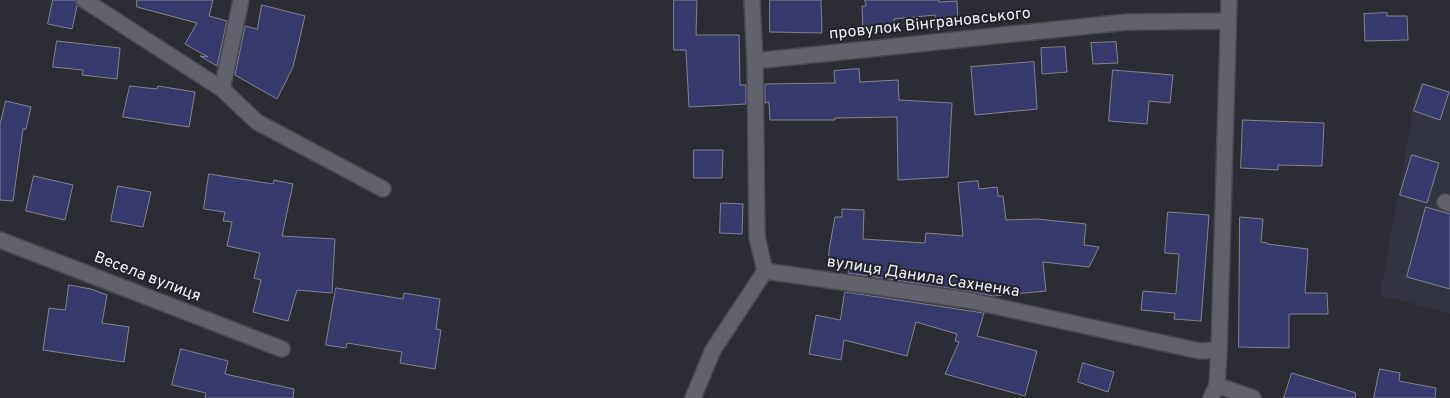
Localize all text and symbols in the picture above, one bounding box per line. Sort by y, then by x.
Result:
street label: провулок Вінграновського [828,5,1032,45]
street label: Весела вулиця [91,249,203,307]
street label: вулиця Данила Сахненка [825,253,1021,303]

